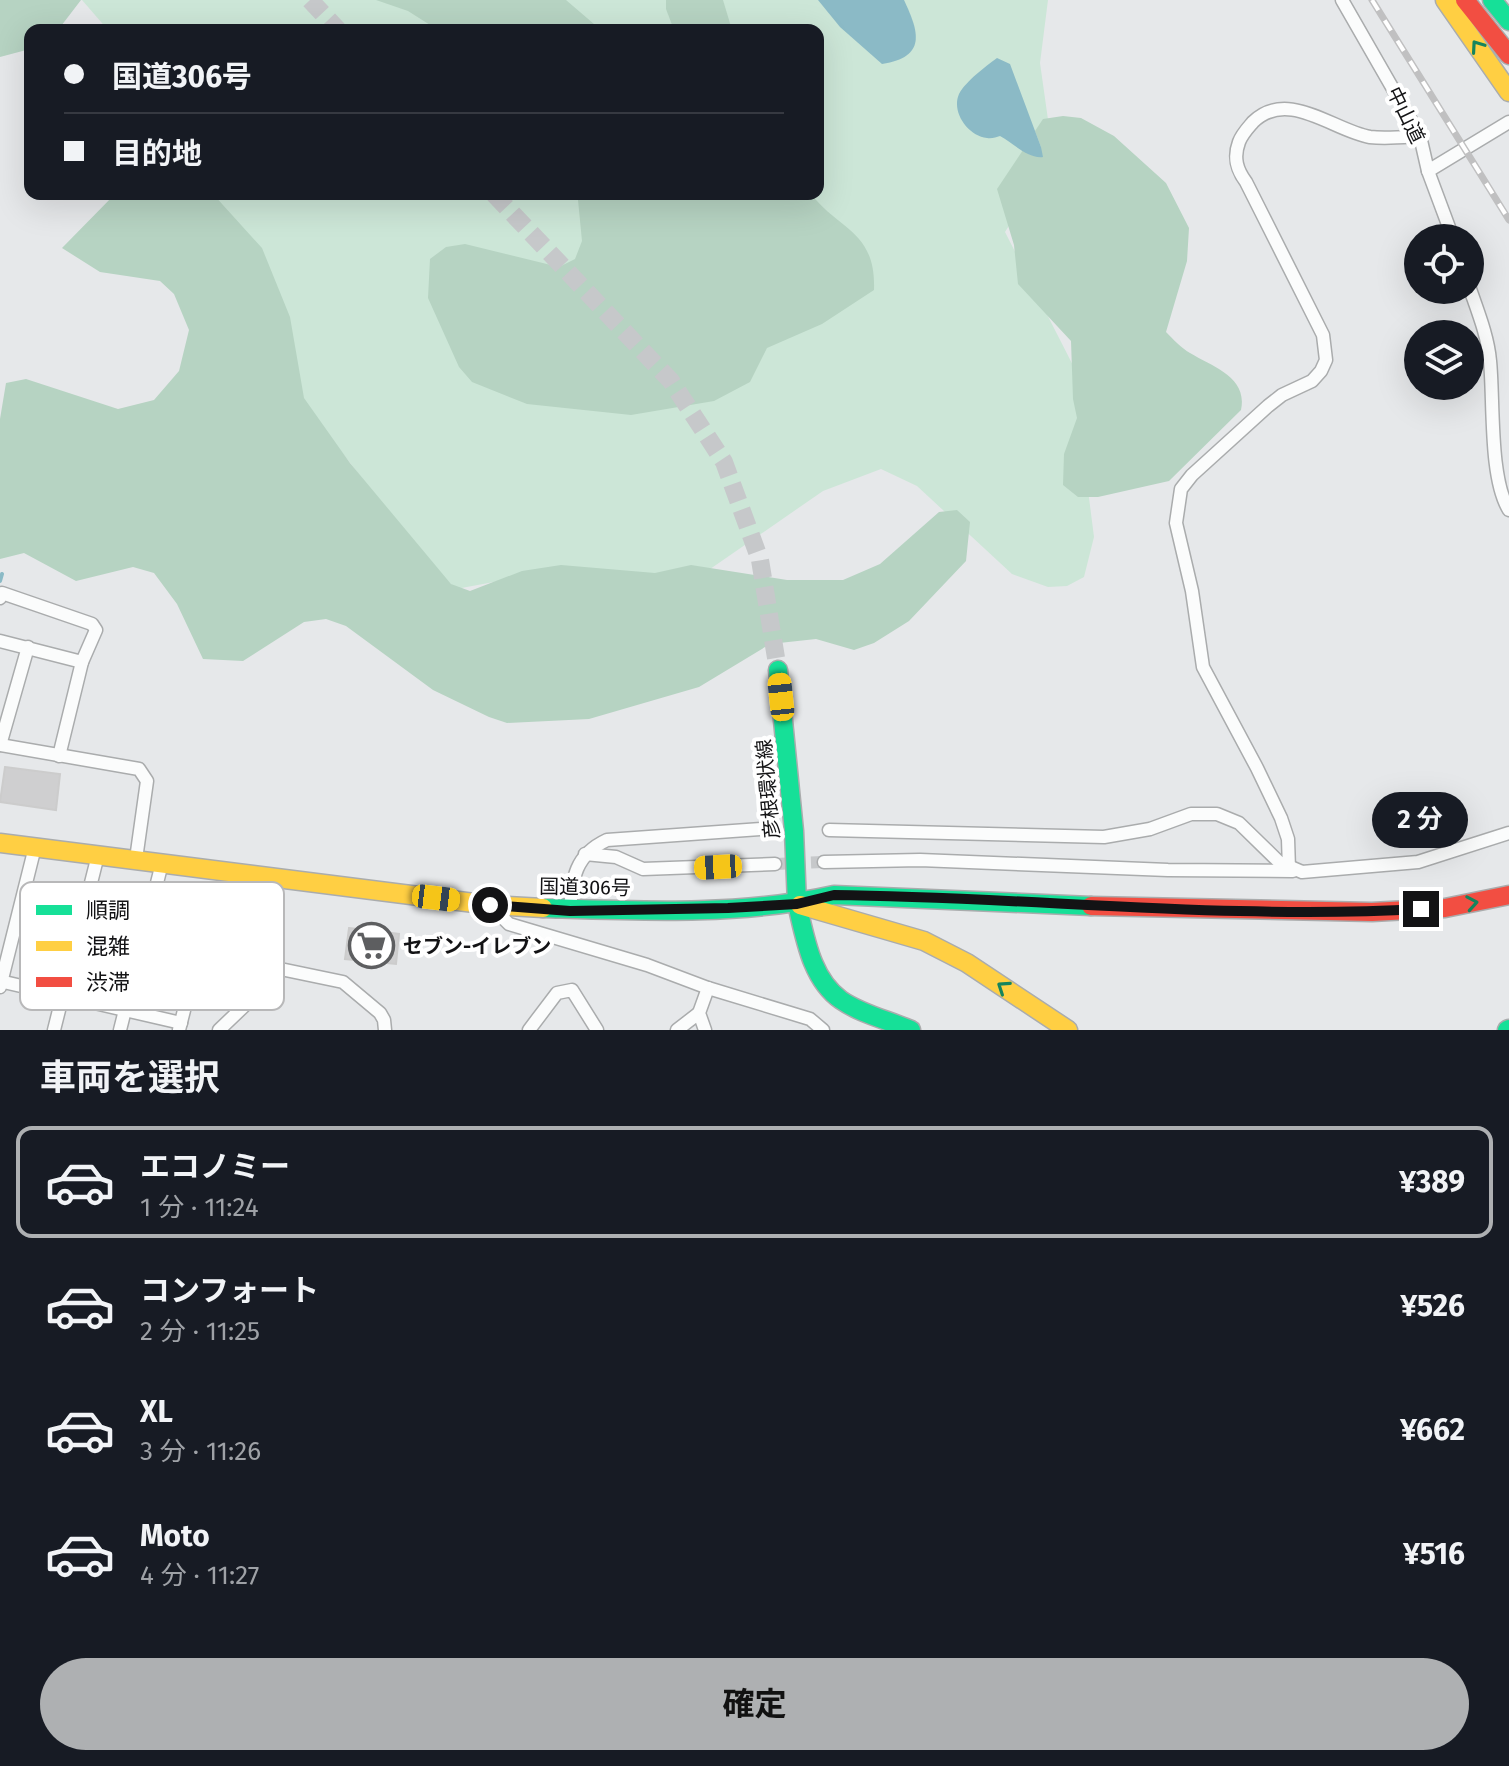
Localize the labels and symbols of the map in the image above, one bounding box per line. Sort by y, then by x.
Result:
one-way arrow [1472,40,1487,54]
street label: 中山道 [1382,83,1430,147]
car [767,672,795,722]
street label: 彦根環状線 [752,738,784,840]
callout: 2 分 [1373,793,1469,849]
car [693,854,743,880]
street label: 国道306号 [539,874,631,900]
legend [20,882,284,1010]
car [411,883,461,913]
route start [472,887,508,923]
route end [1403,891,1439,927]
one-way arrow [1466,895,1479,912]
text: 順調 [86,897,130,924]
supermarket icon: セブン-イレブン [348,922,396,970]
text: 混雑 [86,933,130,960]
place label: セブン-イレブン [403,934,551,958]
text: 渋滞 [86,969,130,996]
one-way arrow [997,982,1012,997]

